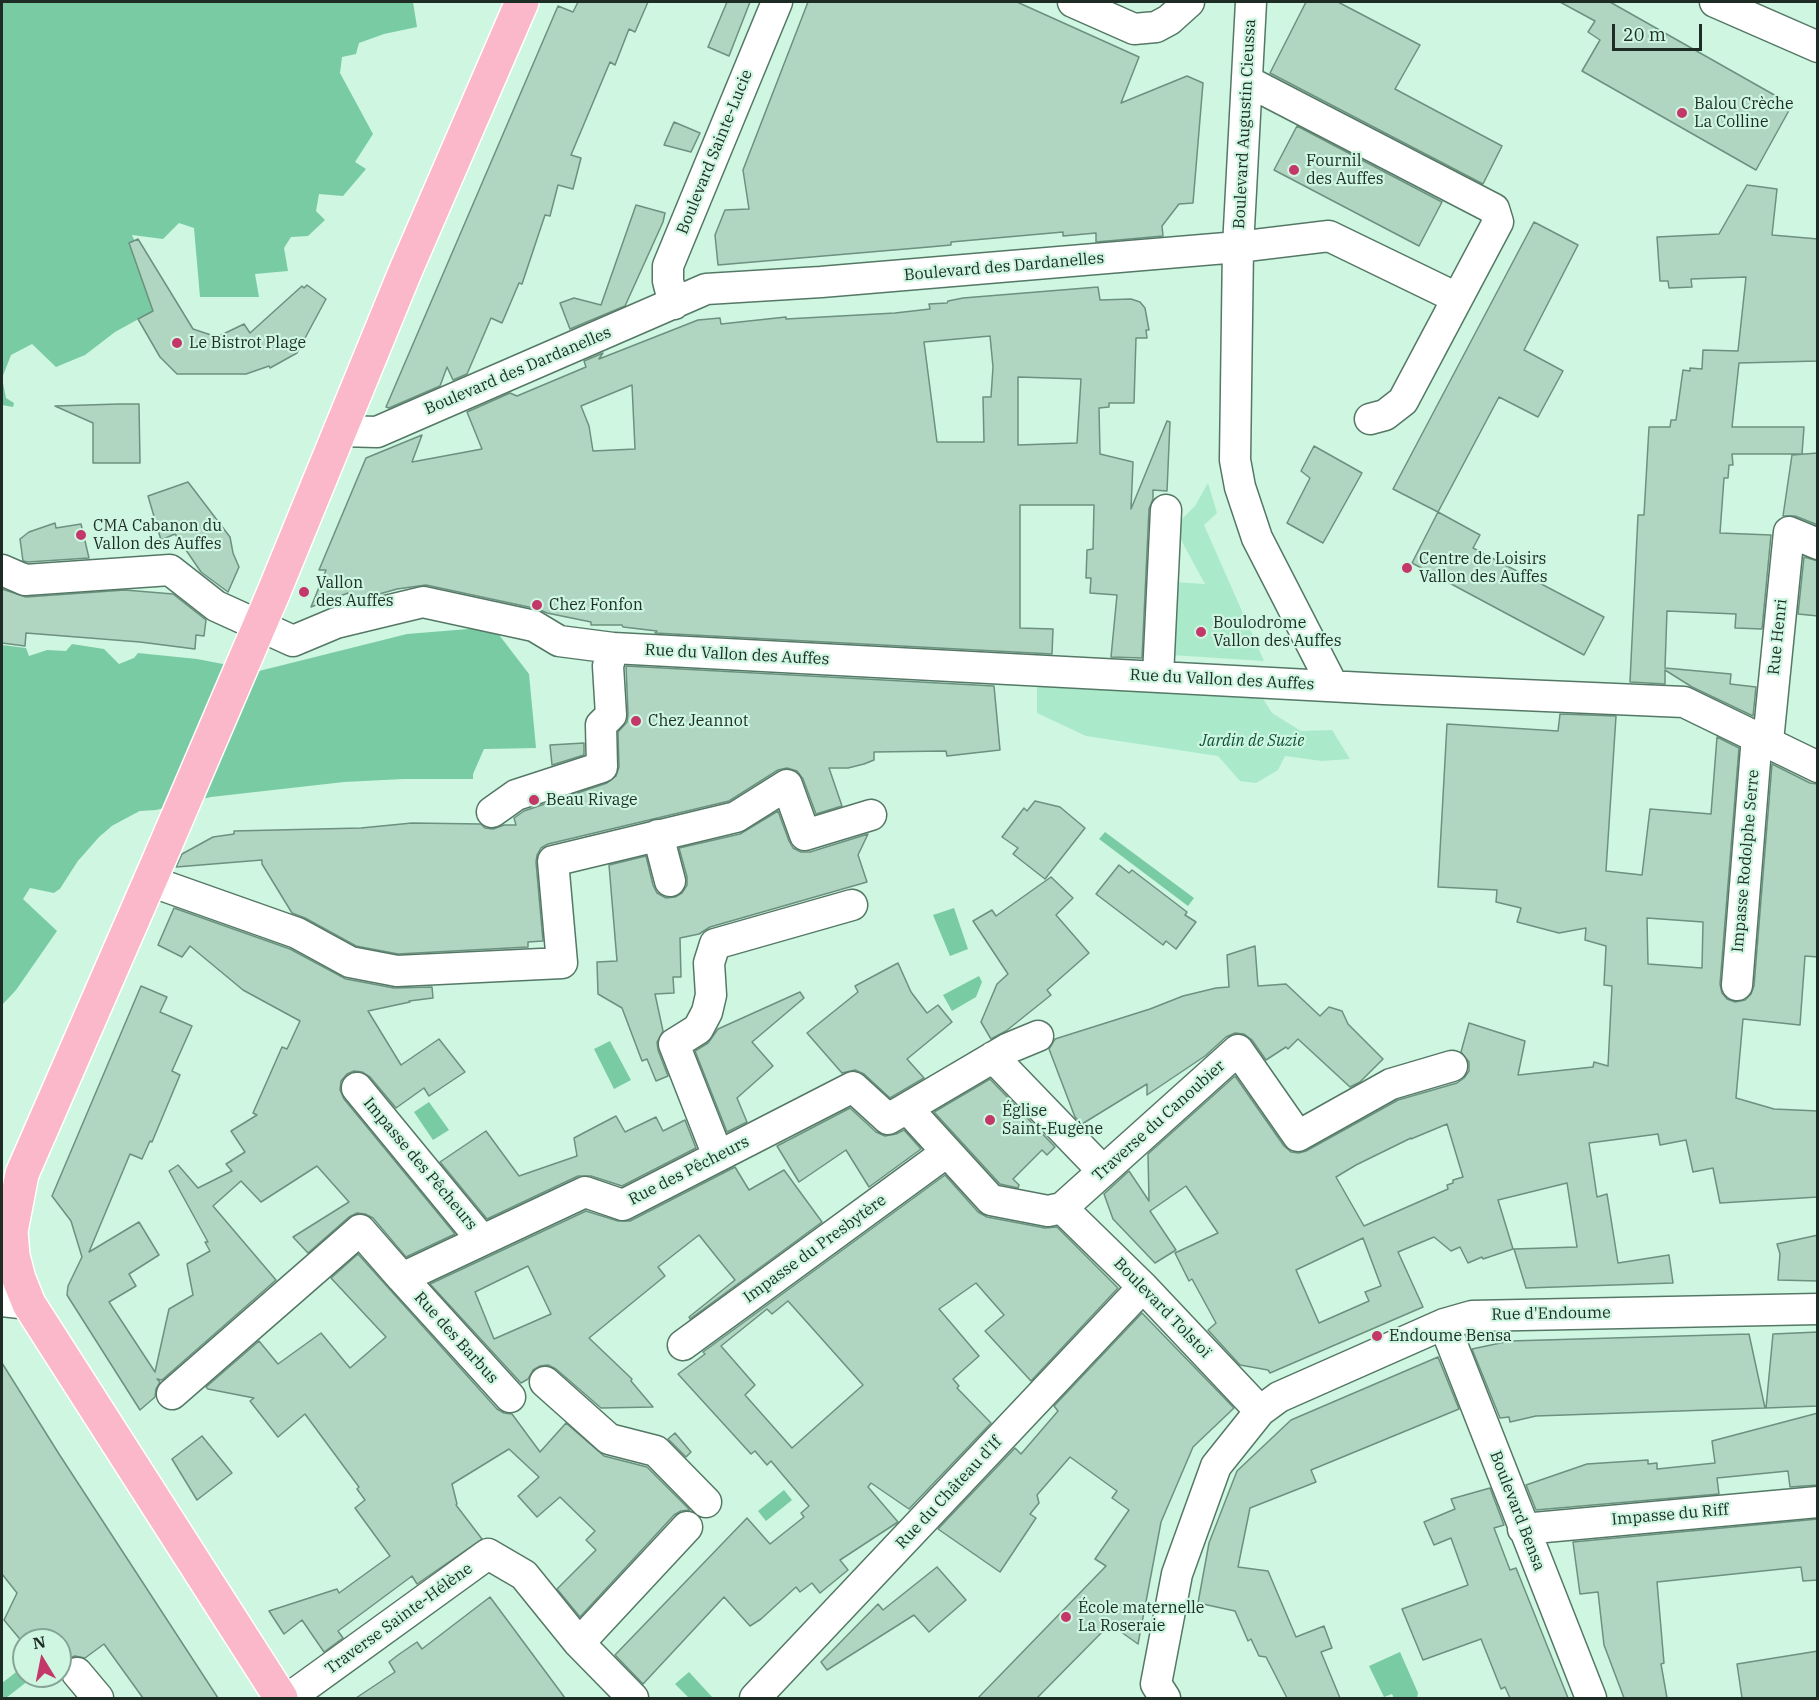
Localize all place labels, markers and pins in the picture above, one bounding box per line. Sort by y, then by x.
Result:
place label: Balou Crèche La Colline [1694,94,1794,132]
marker: Balou Crèche La Colline [1675,106,1689,120]
place label: Fournil des Auffes [1306,151,1384,189]
marker: Fournil des Auffes [1287,163,1301,177]
place label: Le Bistrot Plage [189,333,306,353]
marker: Le Bistrot Plage [170,336,184,350]
place label: CMA Cabanon du Vallon des Auffes [93,516,222,554]
marker: CMA Cabanon du Vallon des Auffes [74,528,88,542]
place label: Centre de Loisirs Vallon des Auffes [1419,549,1547,587]
marker: Centre de Loisirs Vallon des Auffes [1400,561,1414,575]
place label: Vallon des Auffes [316,573,394,611]
marker: Vallon des Auffes [297,585,311,599]
place label: Chez Fonfon [549,595,643,615]
marker: Chez Fonfon [530,598,544,612]
place label: Boulodrome Vallon des Auffes [1213,613,1341,651]
marker: Boulodrome Vallon des Auffes [1194,625,1208,639]
place label: Chez Jeannot [648,711,748,731]
marker: Chez Jeannot [629,714,643,728]
place label: Beau Rivage [546,790,638,810]
marker: Beau Rivage [527,793,541,807]
place label: Église Saint-Eugène [1002,1101,1103,1139]
marker: Église Saint-Eugène [983,1113,997,1127]
place label: Endoume Bensa [1389,1326,1512,1346]
marker: Endoume Bensa [1370,1329,1384,1343]
place label: École maternelle La Roseraie [1078,1598,1204,1636]
marker: École maternelle La Roseraie [1059,1610,1073,1624]

